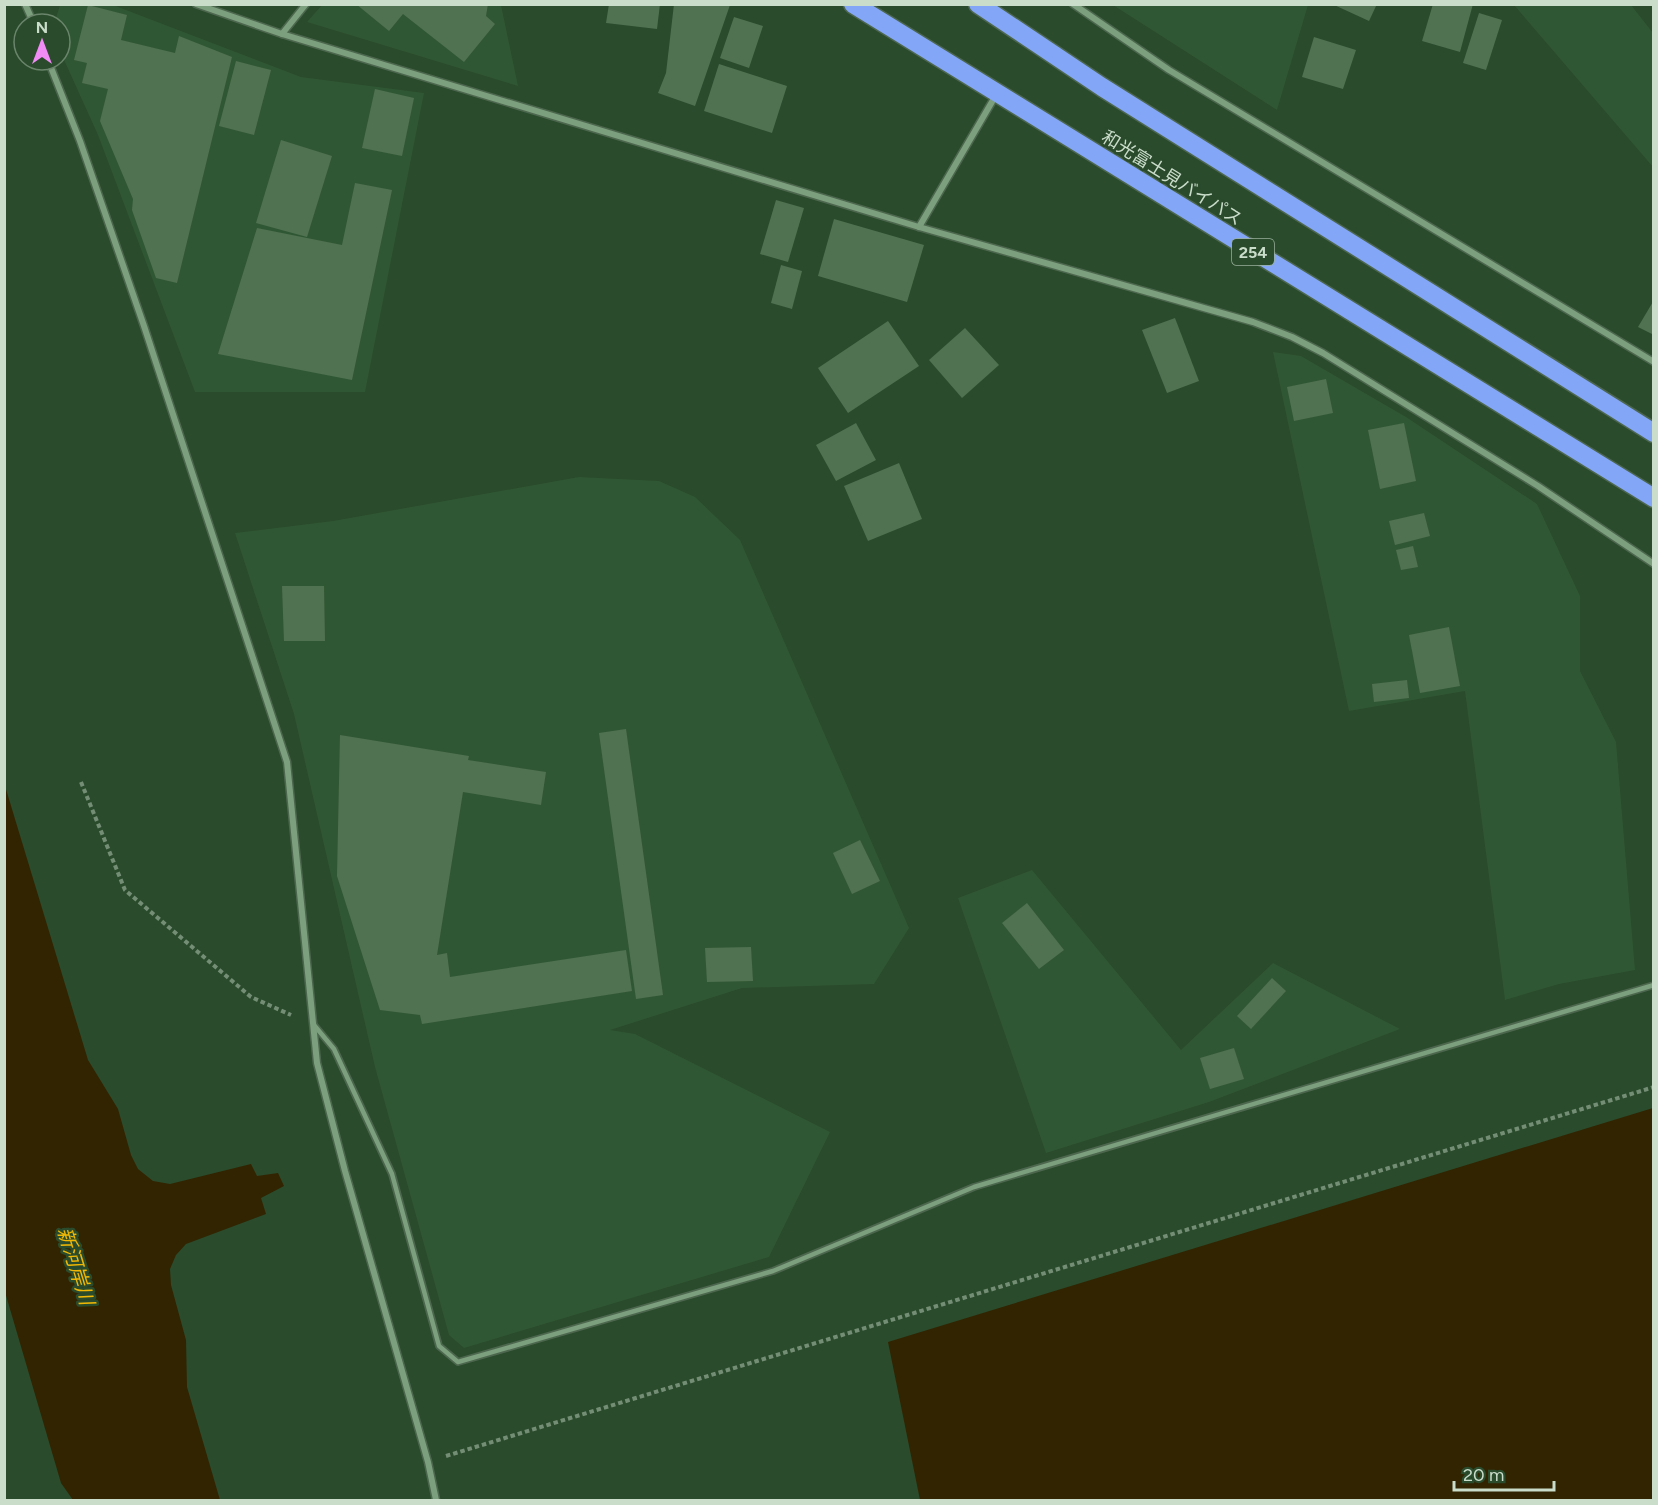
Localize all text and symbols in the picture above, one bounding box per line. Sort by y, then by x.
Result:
north arrow [12,12,72,72]
text: N [36,18,48,37]
street label: 和光富士見バイパス [1098,126,1246,230]
road number: 254 [1232,239,1274,265]
water label: 新河岸川 [53,1224,100,1310]
scale bar [1454,1454,1554,1492]
text: 20 m [1463,1464,1504,1486]

